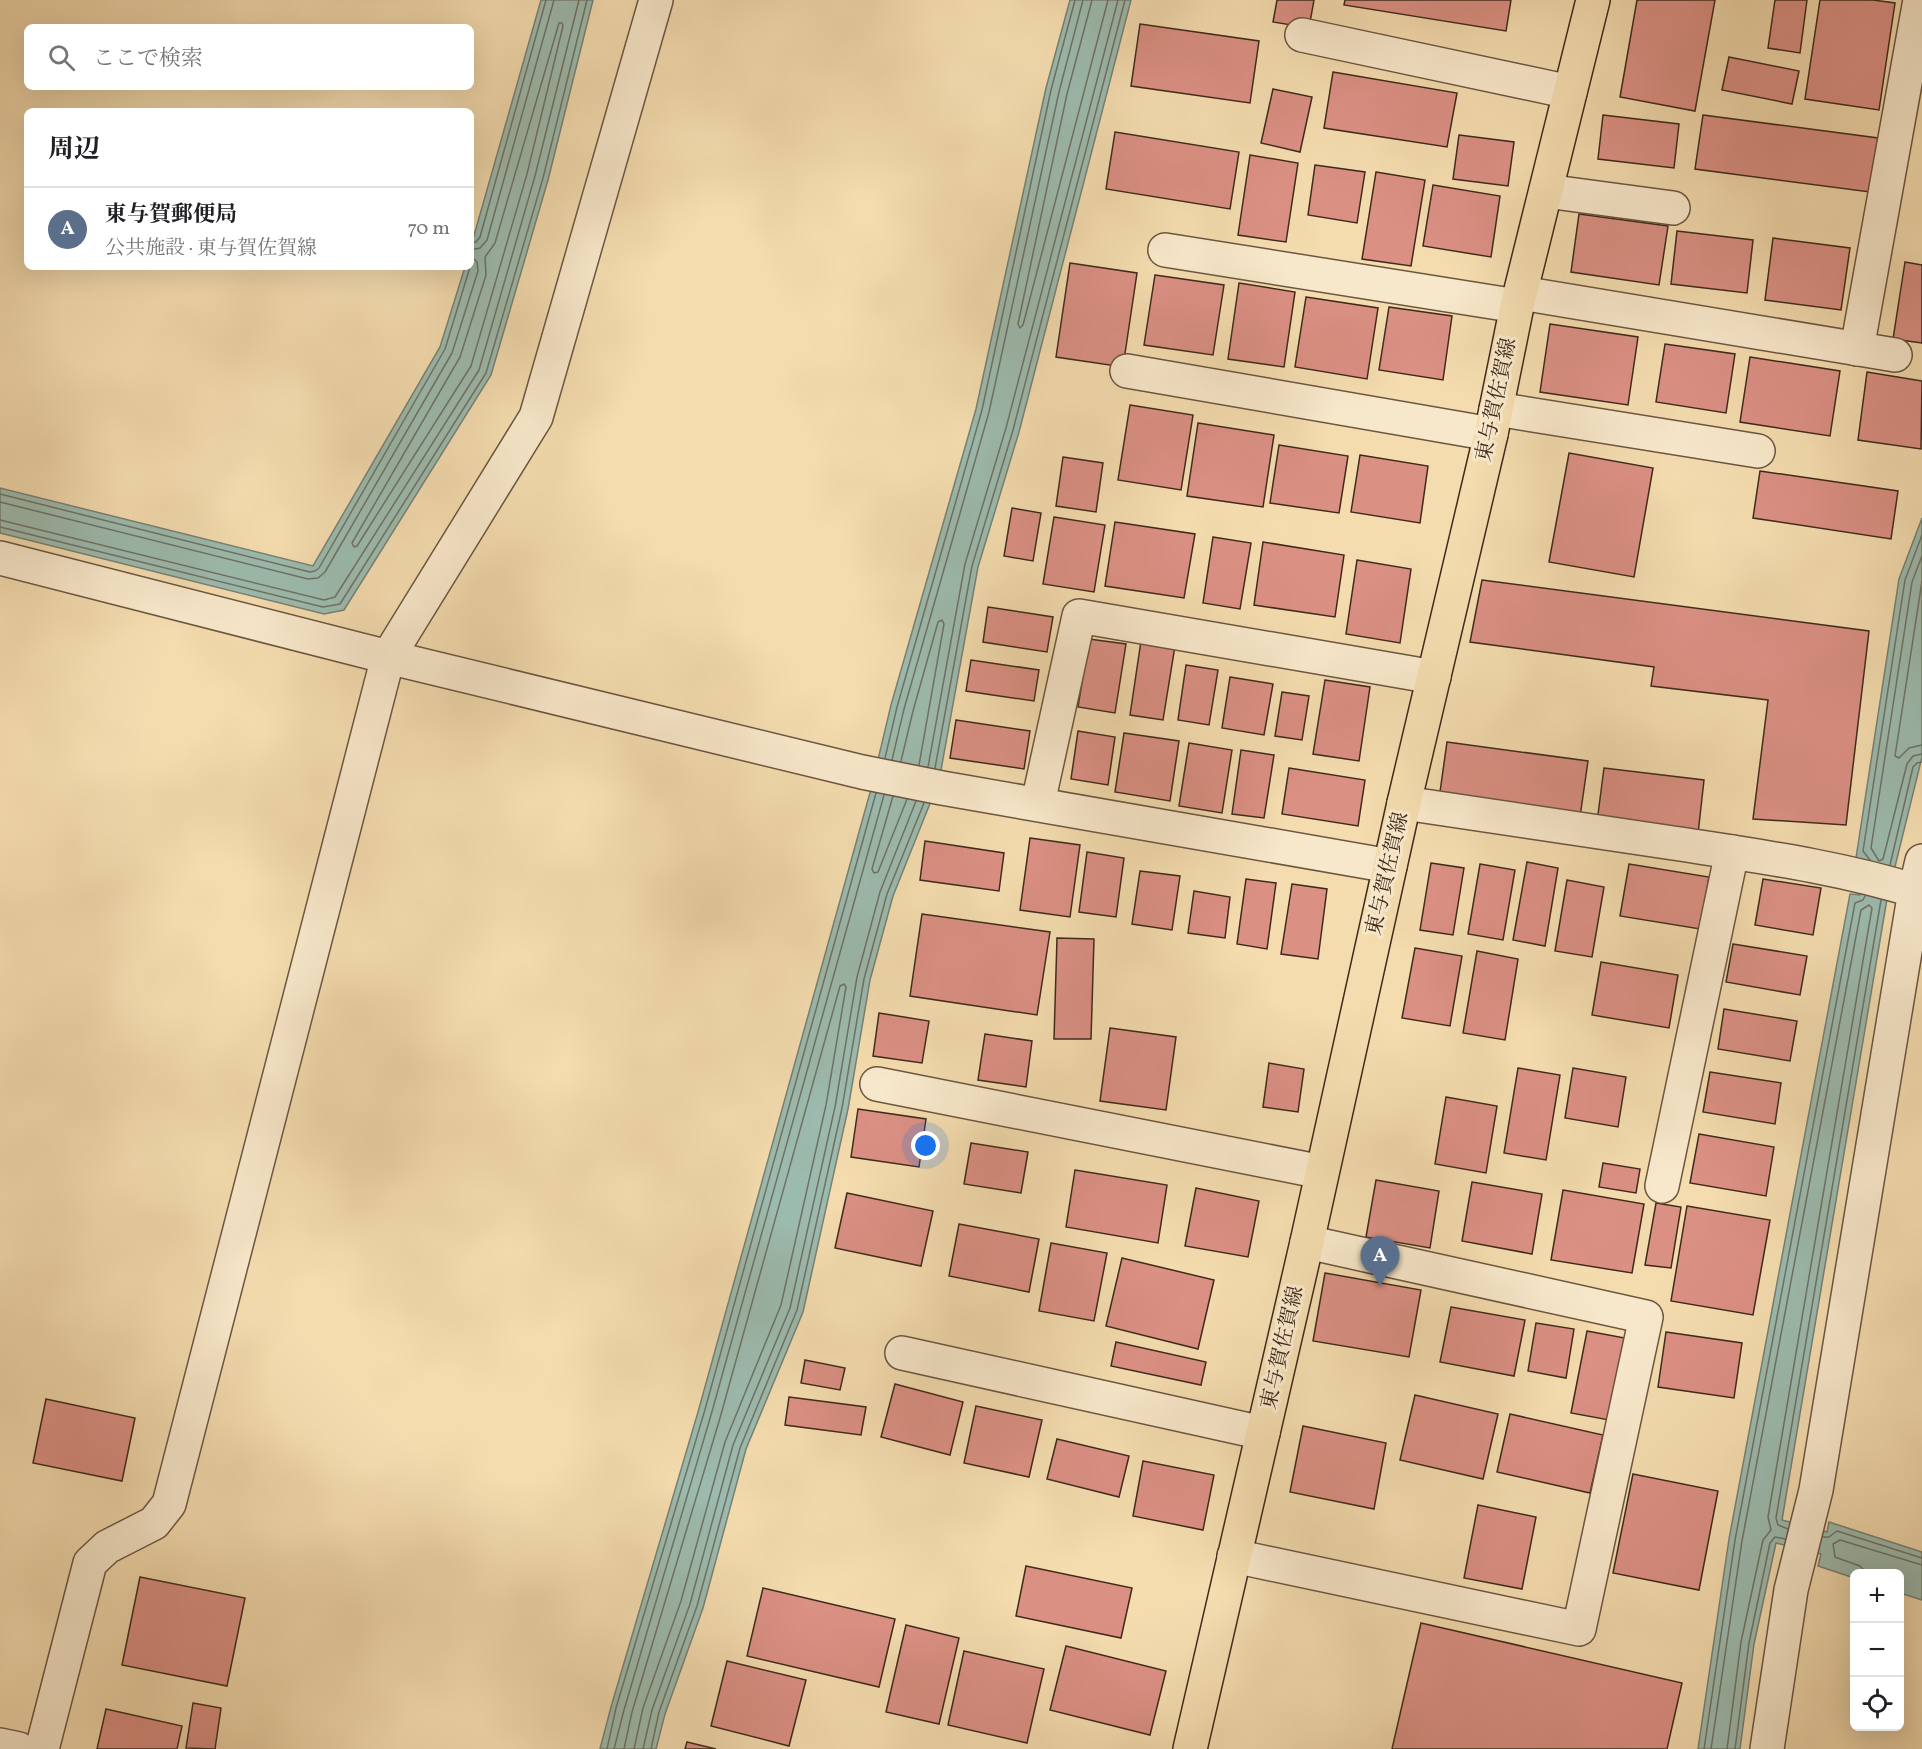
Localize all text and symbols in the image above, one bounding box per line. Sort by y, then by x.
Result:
search box [24,24,474,90]
icon: search [45,41,78,74]
text: ここで検索 [93,44,203,75]
text: 周辺 [48,132,100,168]
text: 東与賀郵便局 [105,200,237,231]
text: A [60,215,75,243]
text: 70 m [407,215,450,243]
text: 公共施設 · 東与賀佐賀線 [105,235,317,263]
street label: 東与賀佐賀線 [1470,335,1524,465]
street label: 東与賀佐賀線 [1360,809,1416,939]
your location [911,1131,940,1160]
pin: A [1360,1236,1400,1286]
street label: 東与賀佐賀線 [1255,1283,1311,1413]
map controls [1850,1569,1904,1731]
button: + [1850,1569,1904,1623]
button: − [1850,1623,1904,1677]
button: locate [1850,1677,1904,1731]

